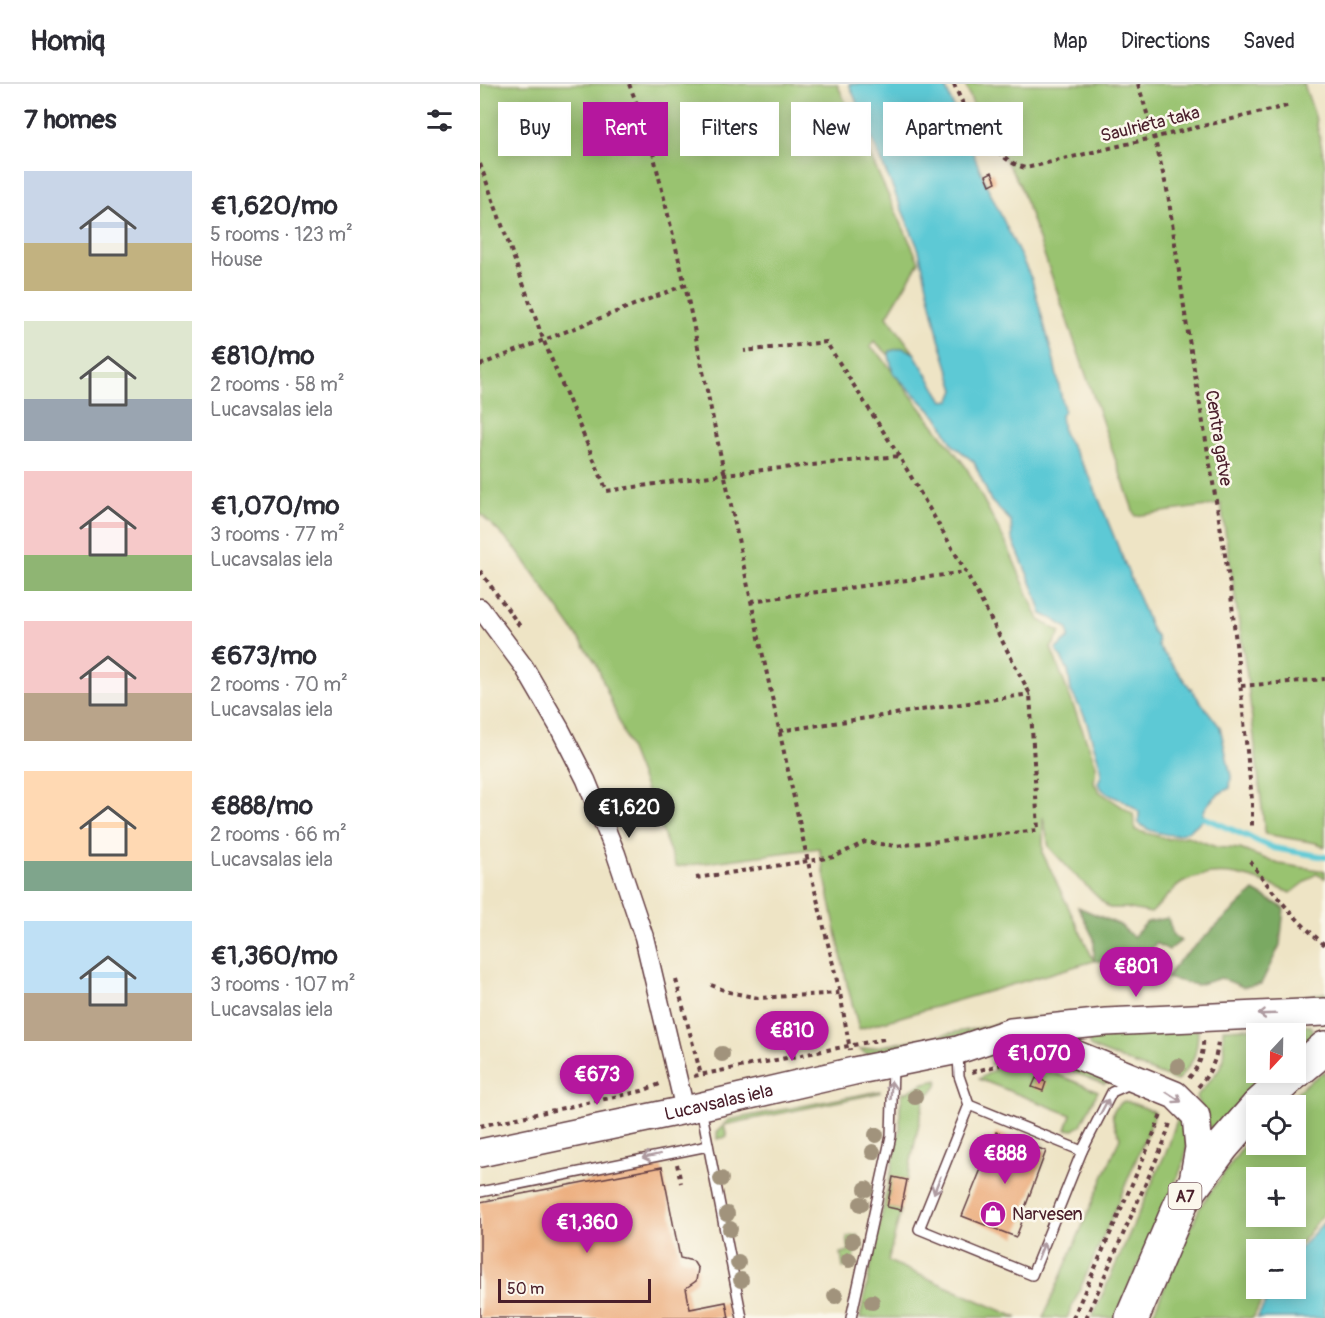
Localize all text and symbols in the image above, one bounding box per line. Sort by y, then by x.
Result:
text: Homiq [30,24,105,59]
text: Map [1053,28,1088,55]
text: Directions [1121,28,1210,55]
text: Saved [1243,28,1295,55]
street label: Saulrieta taka [1098,101,1202,148]
chip: Buy [498,102,571,156]
chip: Rent [583,102,668,156]
chip: Filters [680,102,779,156]
chip: New [791,102,871,156]
chip: Apartment [883,102,1023,156]
text: 7 homes [24,104,116,136]
icon: filters [423,104,456,137]
text: €1,620/mo [210,190,338,222]
icon: home [72,195,144,267]
text: 5 rooms · 123 m² [210,222,353,247]
text: House [210,247,262,272]
text: €810/mo [210,340,315,372]
icon: home [72,345,144,417]
text: 2 rooms · 58 m² [210,372,345,397]
street label: Centra gatve [1200,389,1237,488]
text: Lucavsalas iela [210,397,333,422]
text: €1,070/mo [210,490,340,522]
icon: home [72,495,144,567]
text: 3 rooms · 77 m² [210,522,345,547]
text: Lucavsalas iela [210,547,333,572]
text: €673/mo [210,640,317,672]
icon: home [72,645,144,717]
text: 2 rooms · 70 m² [210,672,348,697]
text: Lucavsalas iela [210,697,333,722]
pin: €1,620 [580,788,678,839]
text: €888/mo [210,790,313,822]
icon: home [72,795,144,867]
text: €1,620 [598,795,660,820]
text: 2 rooms · 66 m² [210,822,347,847]
text: Lucavsalas iela [210,847,333,872]
text: €1,360/mo [210,940,338,972]
icon: home [72,945,144,1017]
pin: €801 [1100,947,1172,998]
text: €801 [1114,954,1158,979]
text: 3 rooms · 107 m² [210,972,356,997]
text: Lucavsalas iela [210,997,333,1022]
one-way arrow [1257,1009,1277,1020]
pin: €810 [756,1011,828,1062]
text: €810 [770,1018,814,1043]
north arrow [1246,1023,1306,1083]
map controls [1246,1023,1306,1299]
pin: €1,070 [990,1034,1088,1085]
text: €1,070 [1007,1041,1071,1066]
pin: €673 [561,1055,633,1106]
text: €673 [574,1062,620,1087]
street label: Lucavsalas iela [662,1079,775,1126]
one-way arrow [886,1080,897,1100]
one-way arrow [1166,1090,1183,1103]
button: locate [1246,1095,1306,1155]
one-way arrow [1099,1099,1110,1117]
pin: €888 [969,1134,1041,1185]
text: €888 [983,1141,1027,1166]
one-way arrow [641,1151,661,1162]
button: + [1246,1167,1306,1227]
one-way arrow [931,1175,942,1194]
road number: A7 [1168,1183,1202,1209]
shop icon: Narvesen [978,1199,1008,1229]
pin: €1,360 [538,1203,636,1254]
place label: Narvesen [1012,1203,1083,1226]
text: €1,360 [556,1210,618,1235]
button: − [1246,1239,1306,1299]
one-way arrow [1036,1242,1047,1260]
scale bar [498,1276,651,1304]
text: 50 m [507,1279,544,1299]

